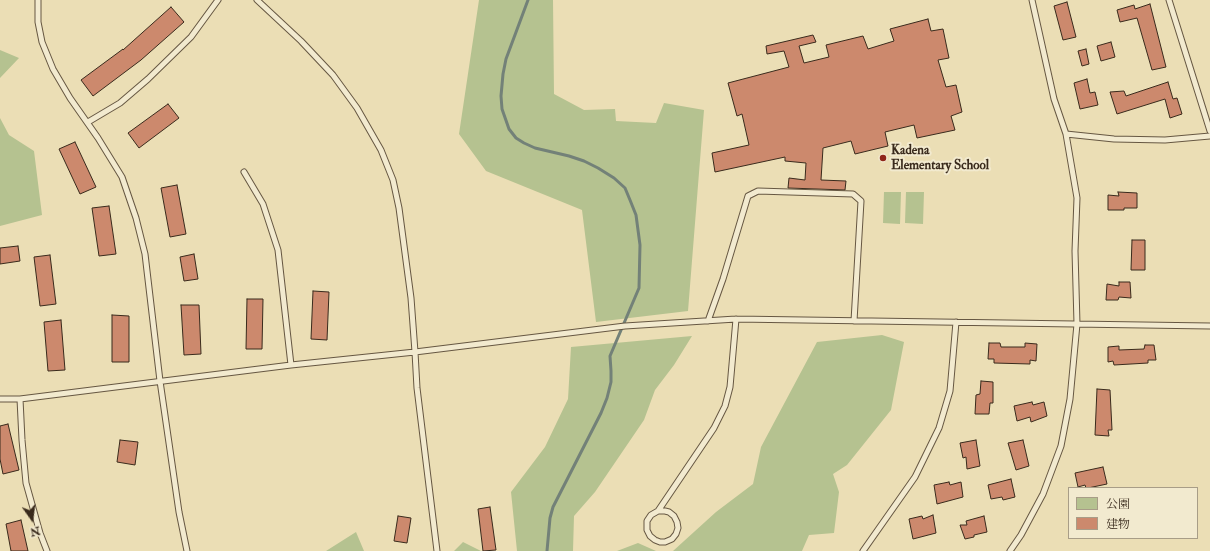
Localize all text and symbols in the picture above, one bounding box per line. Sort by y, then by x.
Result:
place label: Kadena Elementary School [891,143,989,174]
marker: Kadena Elementary School [878,153,888,163]
legend [1068,487,1198,539]
text: 公園 [1106,497,1130,512]
north arrow [12,499,52,539]
text: 建物 [1106,517,1130,532]
text: N [29,524,41,539]

